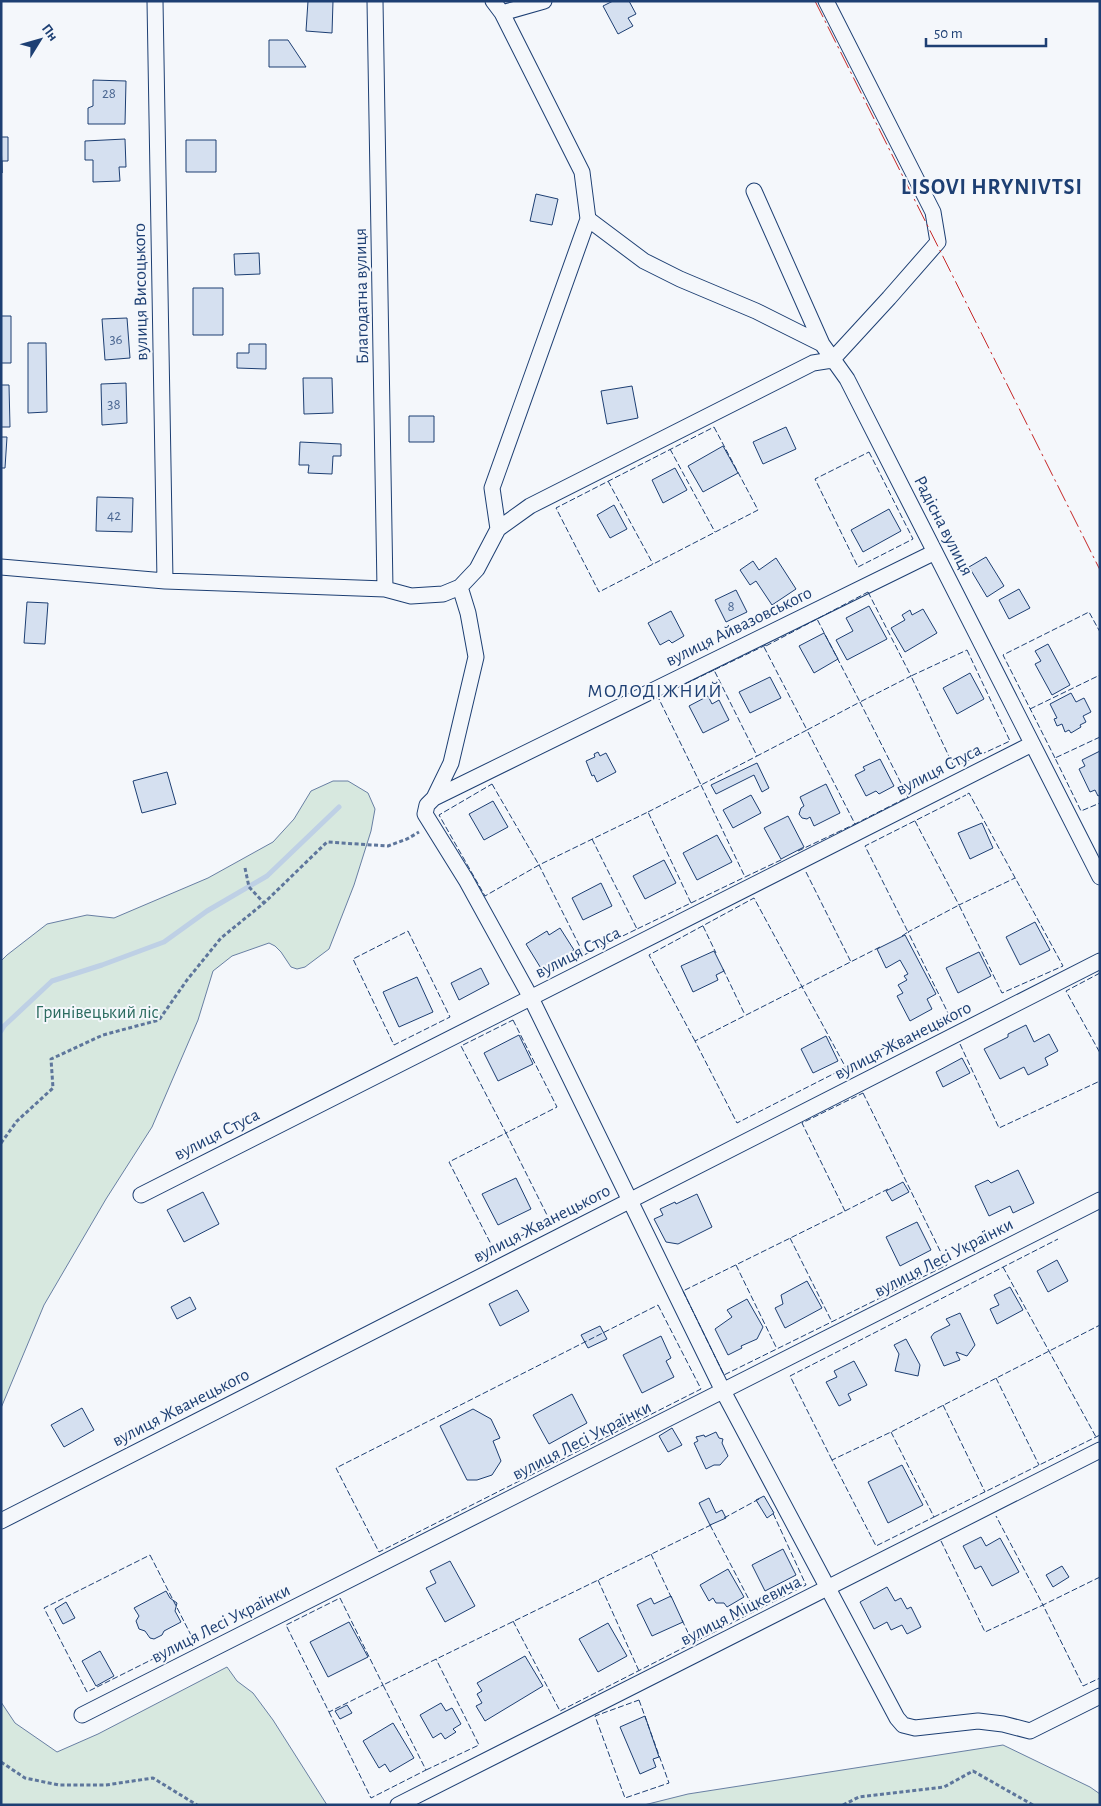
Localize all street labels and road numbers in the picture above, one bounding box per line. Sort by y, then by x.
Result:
street label: вулиця Висоцького [131,223,151,361]
street label: Благодатна вулиця [352,228,372,364]
street label: Радісна вулиця [910,473,976,579]
street label: вулиця Айвазовського [663,584,815,670]
street label: вулиця Стуса [893,741,985,799]
street label: вулиця Стуса [532,924,624,982]
street label: вулиця Жванецького [832,999,974,1083]
street label: вулиця Стуса [171,1106,263,1164]
street label: вулиця Жванецького [471,1182,613,1266]
street label: вулиця Лесі Українки [872,1215,1016,1301]
street label: вулиця Жванецького [110,1366,252,1450]
street label: вулиця Лесі Українки [510,1398,654,1484]
street label: вулиця Міцкевича [678,1573,804,1649]
street label: вулиця Лесі Українки [149,1581,293,1667]

